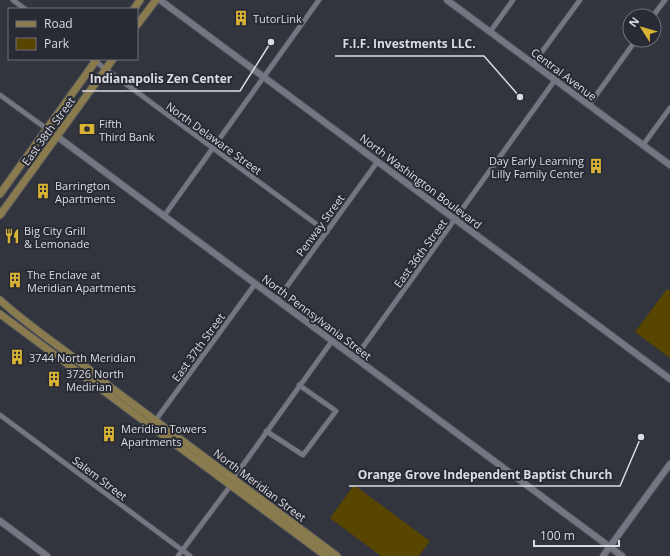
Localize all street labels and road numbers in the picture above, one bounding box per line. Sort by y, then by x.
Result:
street label: Central Avenue [528,44,600,104]
street label: East 38th Street [18,94,78,168]
street label: North Delaware Street [163,98,265,178]
street label: North Washington Boulevard [357,130,485,232]
street label: Penway Street [292,191,348,259]
street label: East 36th Street [390,216,450,290]
street label: North Pennsylvania Street [259,271,375,363]
street label: East 37th Street [168,310,228,384]
street label: North Meridian Street [211,445,309,525]
street label: Salem Street [70,452,130,504]

